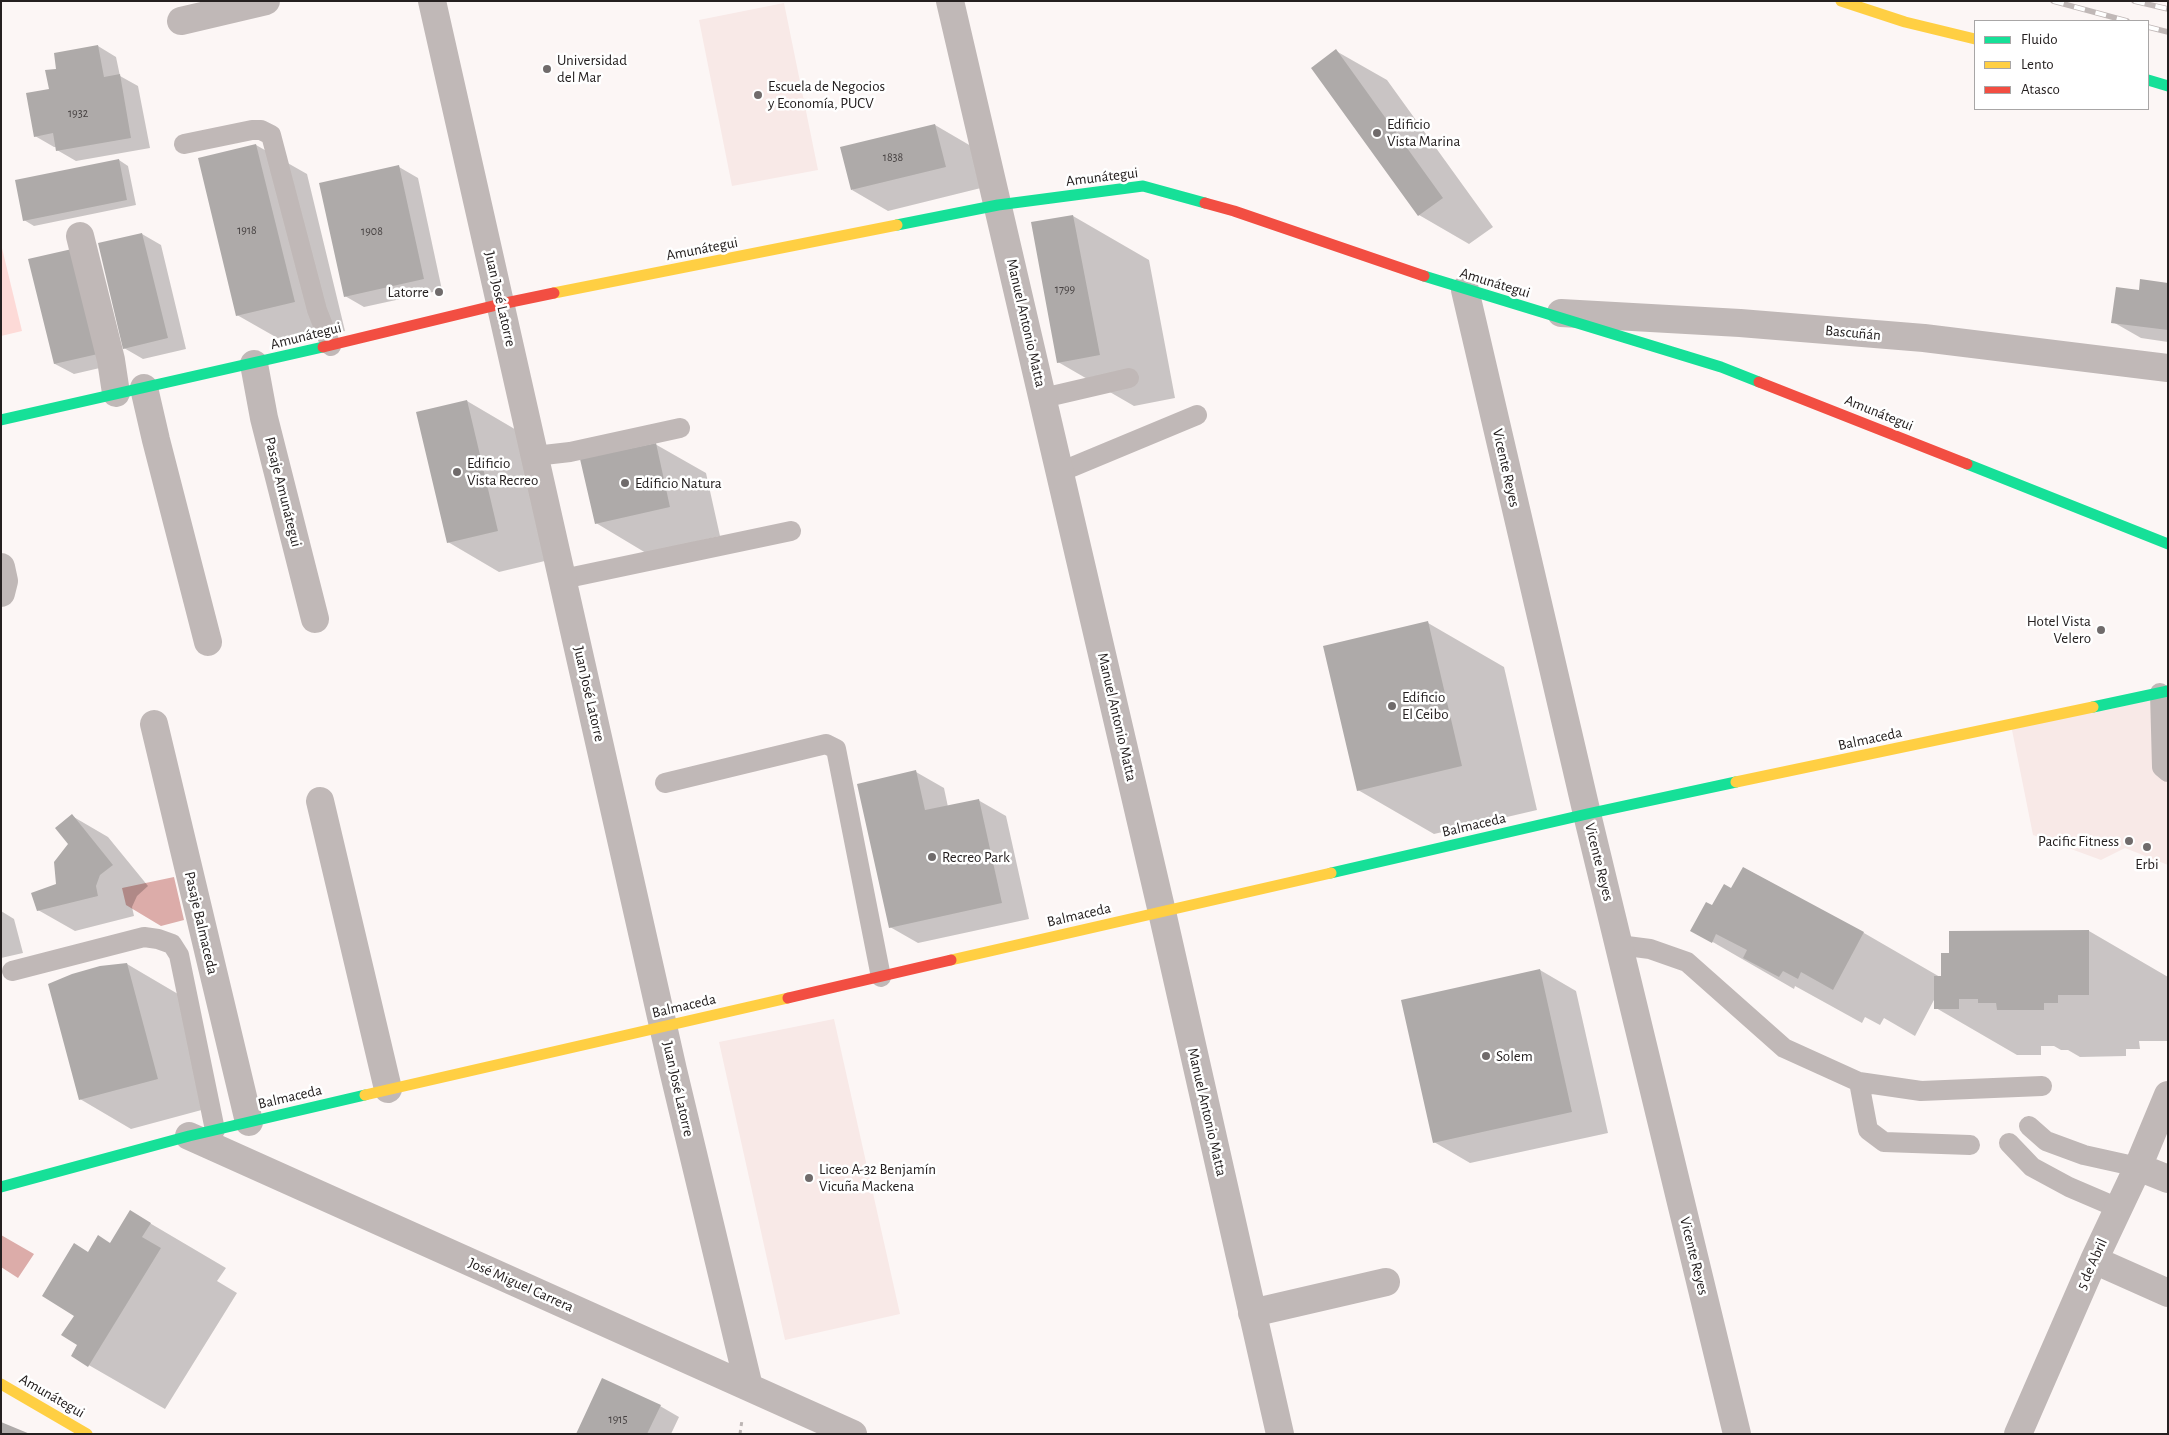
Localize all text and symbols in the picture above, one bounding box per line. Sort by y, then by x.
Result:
legend [1974,20,2149,110]
text: Fluido [2021,32,2058,47]
place label: Universidad del Mar [557,51,627,86]
text: Lento [2021,57,2054,72]
marker: Universidad del Mar [541,63,553,75]
place label: Escuela de Negocios y Economía, PUCV [768,77,885,112]
text: Atasco [2021,82,2060,97]
marker: Escuela de Negocios y Economía, PUCV [752,89,764,101]
house number: 1932 [68,106,88,120]
place label: Edificio Vista Marina [1387,115,1460,150]
marker: Edificio Vista Marina [1371,127,1383,139]
house number: 1838 [883,150,903,164]
street label: Amunátegui [1065,164,1139,190]
house number: 1918 [237,223,257,237]
house number: 1908 [361,224,383,238]
street label: Amunátegui [665,233,739,265]
street label: Juan José Latorre [480,250,520,348]
street label: Manuel Antonio Matta [1002,257,1050,389]
street label: Amunátegui [1458,264,1532,302]
house number: 1799 [1055,282,1075,296]
place label: Latorre [387,283,429,301]
marker: Latorre [433,286,445,298]
street label: Amunátegui [269,318,343,354]
street label: Bascuñán [1824,322,1882,344]
street label: Amunátegui [1842,391,1916,435]
street label: Vicente Reyes [1488,427,1524,509]
street label: Pasaje Amunátegui [261,435,305,549]
place label: Edificio Vista Recreo [467,454,538,489]
marker: Edificio Vista Recreo [451,466,463,478]
place label: Edificio Natura [635,474,722,492]
marker: Edificio Natura [619,477,631,489]
place label: Hotel Vista Velero [2027,612,2091,647]
marker: Hotel Vista Velero [2095,624,2107,636]
street label: Juan José Latorre [569,645,609,743]
street label: Manuel Antonio Matta [1093,651,1141,783]
place label: Edificio El Ceibo [1402,688,1449,723]
marker: Edificio El Ceibo [1386,700,1398,712]
street label: Balmaceda [1836,723,1904,755]
street label: Balmaceda [1440,809,1508,841]
street label: Vicente Reyes [1581,821,1617,903]
place label: Pacific Fitness [2038,832,2119,850]
marker: Pacific Fitness [2123,835,2135,847]
marker: Erbi [2141,841,2153,853]
place label: Recreo Park [942,848,1010,866]
marker: Recreo Park [926,851,938,863]
place label: Erbi [2135,855,2159,873]
street label: Pasaje Balmaceda [180,870,222,976]
street label: Balmaceda [1045,899,1113,931]
street label: Balmaceda [650,990,718,1022]
street label: Juan José Latorre [658,1040,698,1138]
street label: Manuel Antonio Matta [1183,1046,1231,1178]
place label: Solem [1496,1047,1533,1065]
marker: Solem [1480,1050,1492,1062]
street label: Balmaceda [256,1081,324,1113]
place label: Liceo A-32 Benjamín Vicuña Mackena [819,1160,936,1195]
marker: Liceo A-32 Benjamín Vicuña Mackena [803,1172,815,1184]
street label: Vicente Reyes [1676,1215,1712,1297]
street label: 5 de Abril [2073,1236,2111,1292]
street label: José Miguel Carrera [466,1254,576,1316]
street label: Amunátegui [16,1370,88,1422]
house number: 1915 [609,1412,627,1426]

